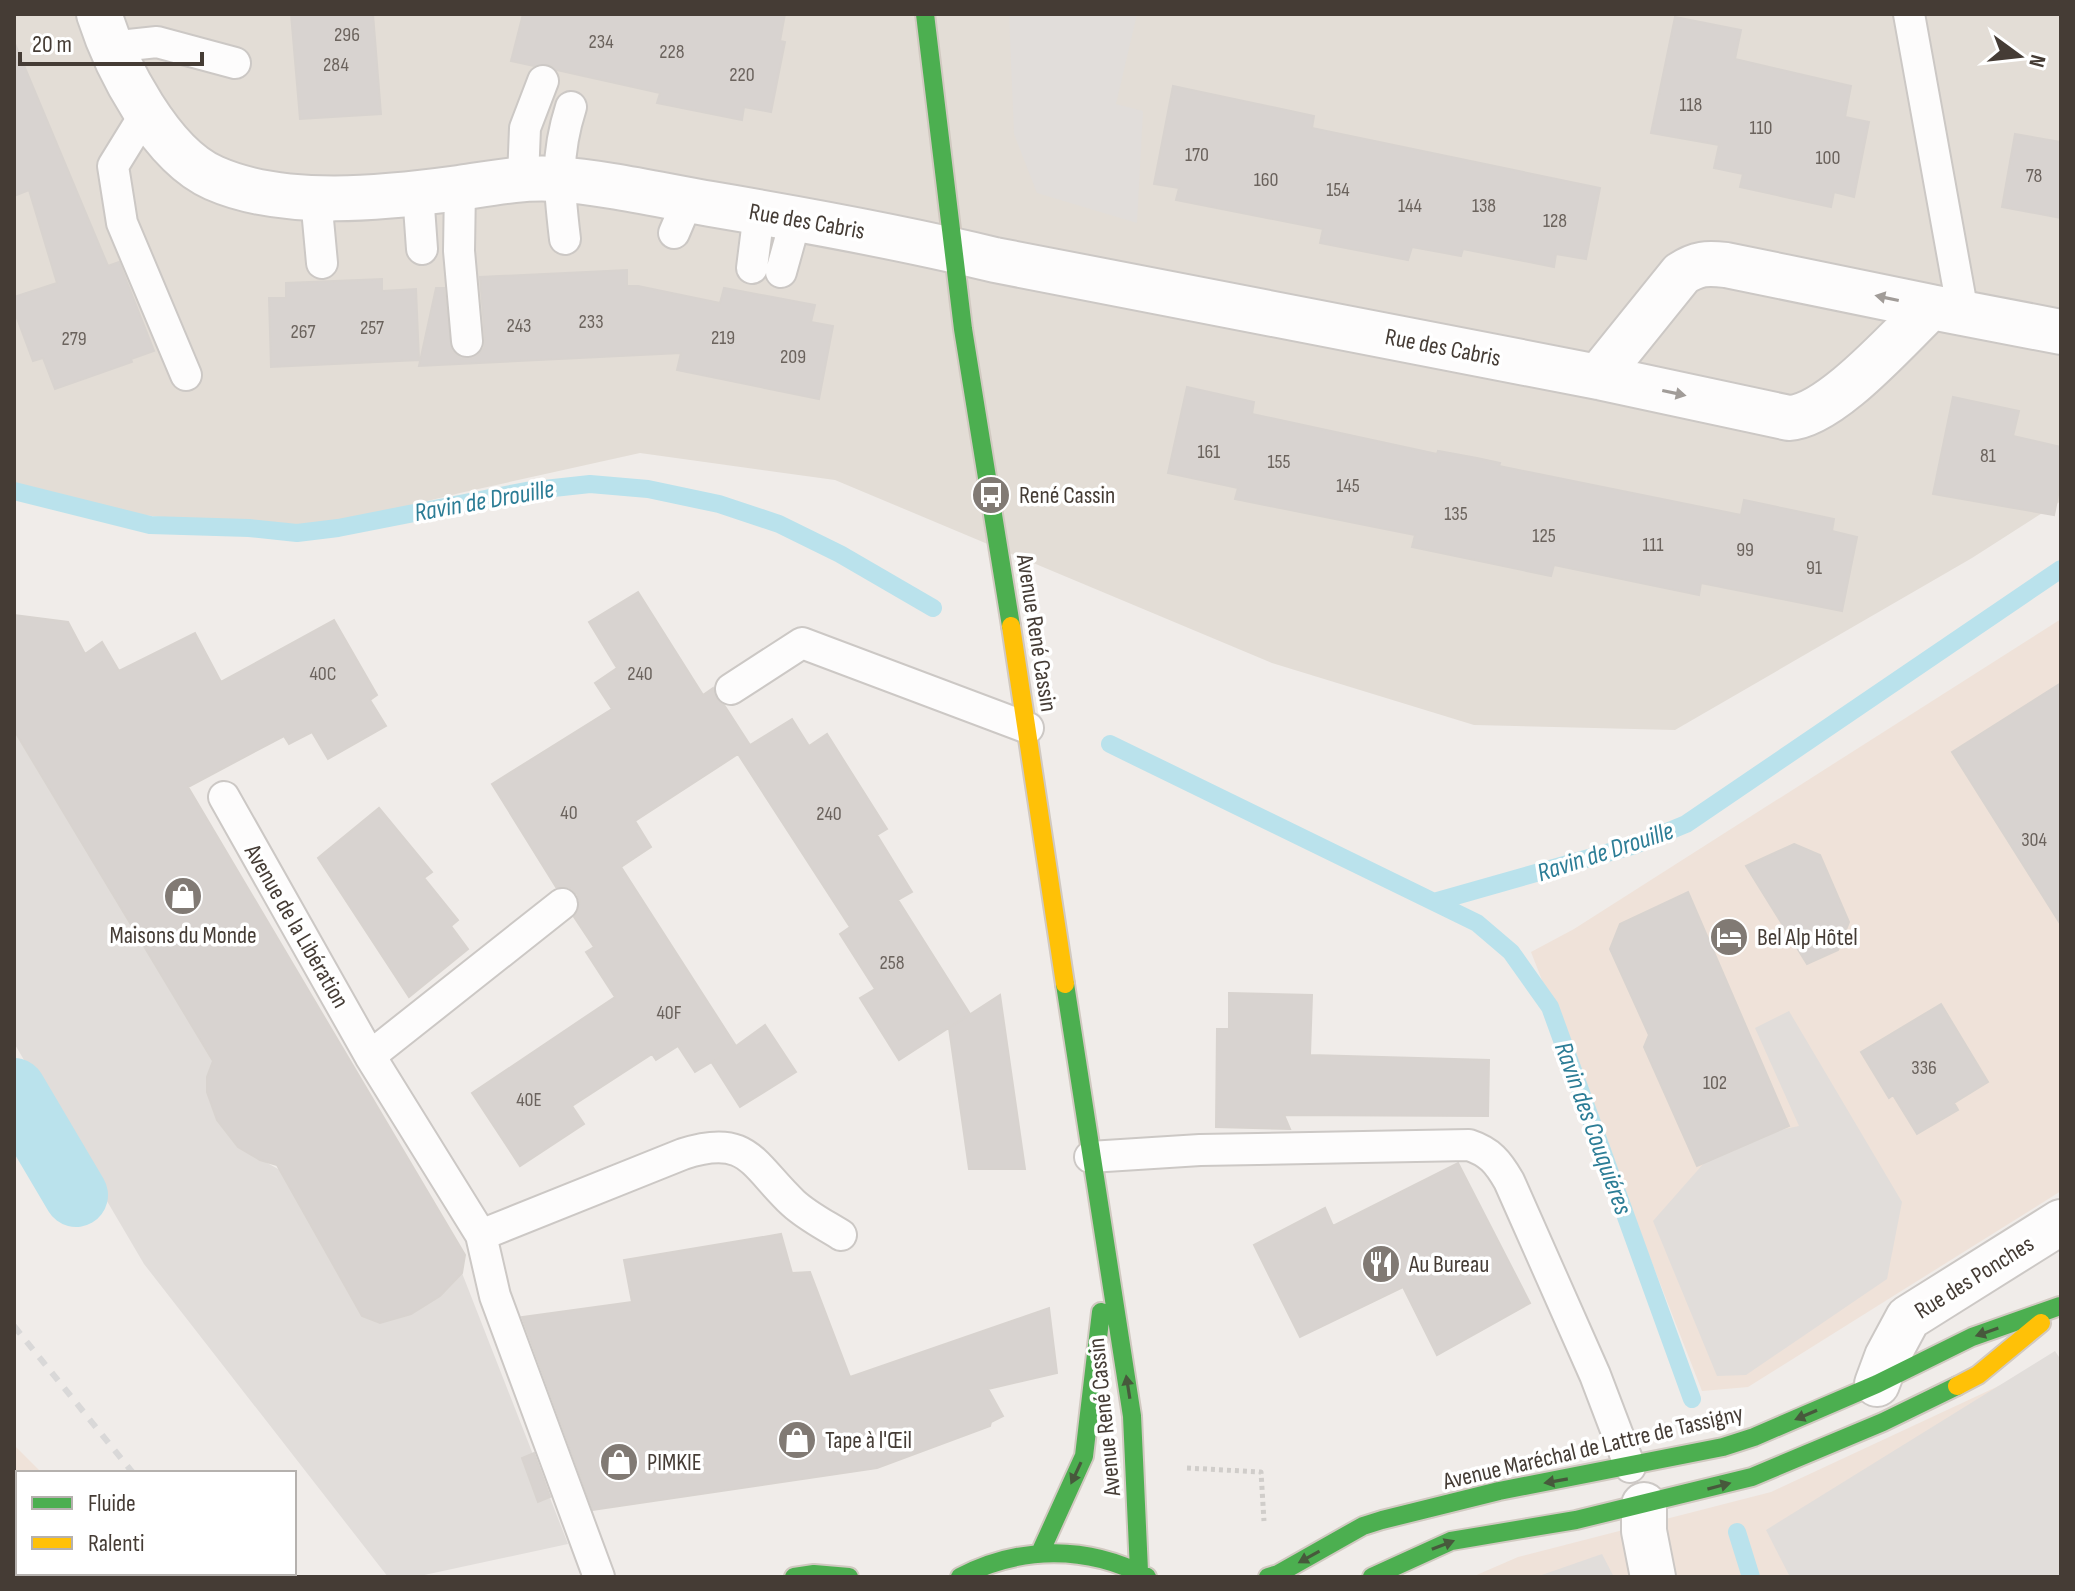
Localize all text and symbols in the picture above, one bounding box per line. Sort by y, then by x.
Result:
scale bar [20,16,202,66]
north arrow [1979,16,2059,96]
house number: 296 [334,23,360,47]
text: 20 m [32,30,72,59]
house number: 234 [588,30,614,54]
house number: 228 [659,40,685,64]
text: N [2022,52,2051,70]
house number: 284 [323,53,349,77]
house number: 220 [729,63,755,87]
house number: 118 [1680,93,1702,117]
house number: 110 [1750,116,1772,140]
house number: 170 [1185,143,1209,167]
house number: 100 [1816,146,1840,170]
house number: 78 [2026,164,2042,188]
house number: 160 [1254,168,1278,192]
house number: 154 [1326,178,1350,202]
house number: 144 [1398,194,1422,218]
house number: 138 [1472,194,1496,218]
street label: Rue des Cabris [747,197,867,246]
house number: 128 [1543,209,1567,233]
one-way arrow [1875,291,1900,304]
house number: 233 [578,310,604,334]
house number: 243 [507,314,531,338]
house number: 257 [360,316,384,340]
house number: 267 [291,320,316,344]
street label: Rue des Cabris [1383,322,1503,373]
house number: 219 [711,326,735,350]
house number: 279 [61,327,87,351]
house number: 209 [780,345,806,369]
one-way arrow [1662,388,1687,400]
house number: 161 [1198,440,1220,464]
house number: 81 [1980,444,1996,468]
house number: 155 [1267,450,1291,474]
water label: Ravin de Drouille [412,474,557,529]
bus stop icon: René Cassin [970,474,1012,516]
house number: 145 [1336,474,1360,498]
place label: René Cassin [1019,481,1115,510]
house number: 135 [1444,502,1468,526]
house number: 125 [1532,524,1556,548]
house number: 111 [1643,533,1664,557]
house number: 99 [1736,538,1754,562]
street label: Avenue René Cassin [1010,551,1063,714]
house number: 91 [1806,556,1822,580]
house number: 40C [310,662,336,686]
house number: 240 [627,662,653,686]
house number: 40 [560,801,578,825]
house number: 240 [816,802,842,826]
water label: Ravin de Drouille [1533,816,1678,889]
house number: 304 [2021,828,2047,852]
street label: Avenue de la Libération [237,838,355,1013]
shop icon: Maisons du Monde [162,875,204,917]
hotel icon: Bel Alp Hôtel [1708,916,1750,958]
place label: Maisons du Monde [109,921,257,950]
place label: Bel Alp Hôtel [1757,923,1858,952]
house number: 258 [879,951,905,975]
house number: 40F [656,1001,682,1025]
water label: Ravin des Couquiéres [1547,1038,1638,1219]
house number: 336 [1911,1056,1937,1080]
house number: 102 [1703,1071,1727,1095]
house number: 40E [516,1088,542,1112]
street label: Rue des Ponches [1909,1229,2039,1326]
restaurant icon: Au Bureau [1360,1243,1402,1285]
place label: Au Bureau [1408,1250,1489,1279]
one-way arrow [1974,1326,1998,1338]
street label: Avenue René Cassin [1082,1336,1127,1498]
one-way arrow [1121,1374,1134,1399]
street label: Avenue Maréchal de Lattre de Tassigny [1439,1399,1746,1496]
one-way arrow [1794,1408,1818,1421]
shop icon: Tape à l'Œil [776,1419,818,1461]
place label: Tape à l'Œil [825,1426,912,1455]
shop icon: PIMKIE [598,1441,640,1483]
place label: PIMKIE [647,1448,702,1477]
one-way arrow [1069,1461,1083,1484]
legend [16,1471,296,1575]
one-way arrow [1543,1476,1568,1488]
one-way arrow [1707,1479,1732,1491]
text: Fluide [88,1489,136,1518]
text: Ralenti [88,1529,144,1558]
one-way arrow [1431,1538,1455,1551]
one-way arrow [1298,1550,1320,1564]

